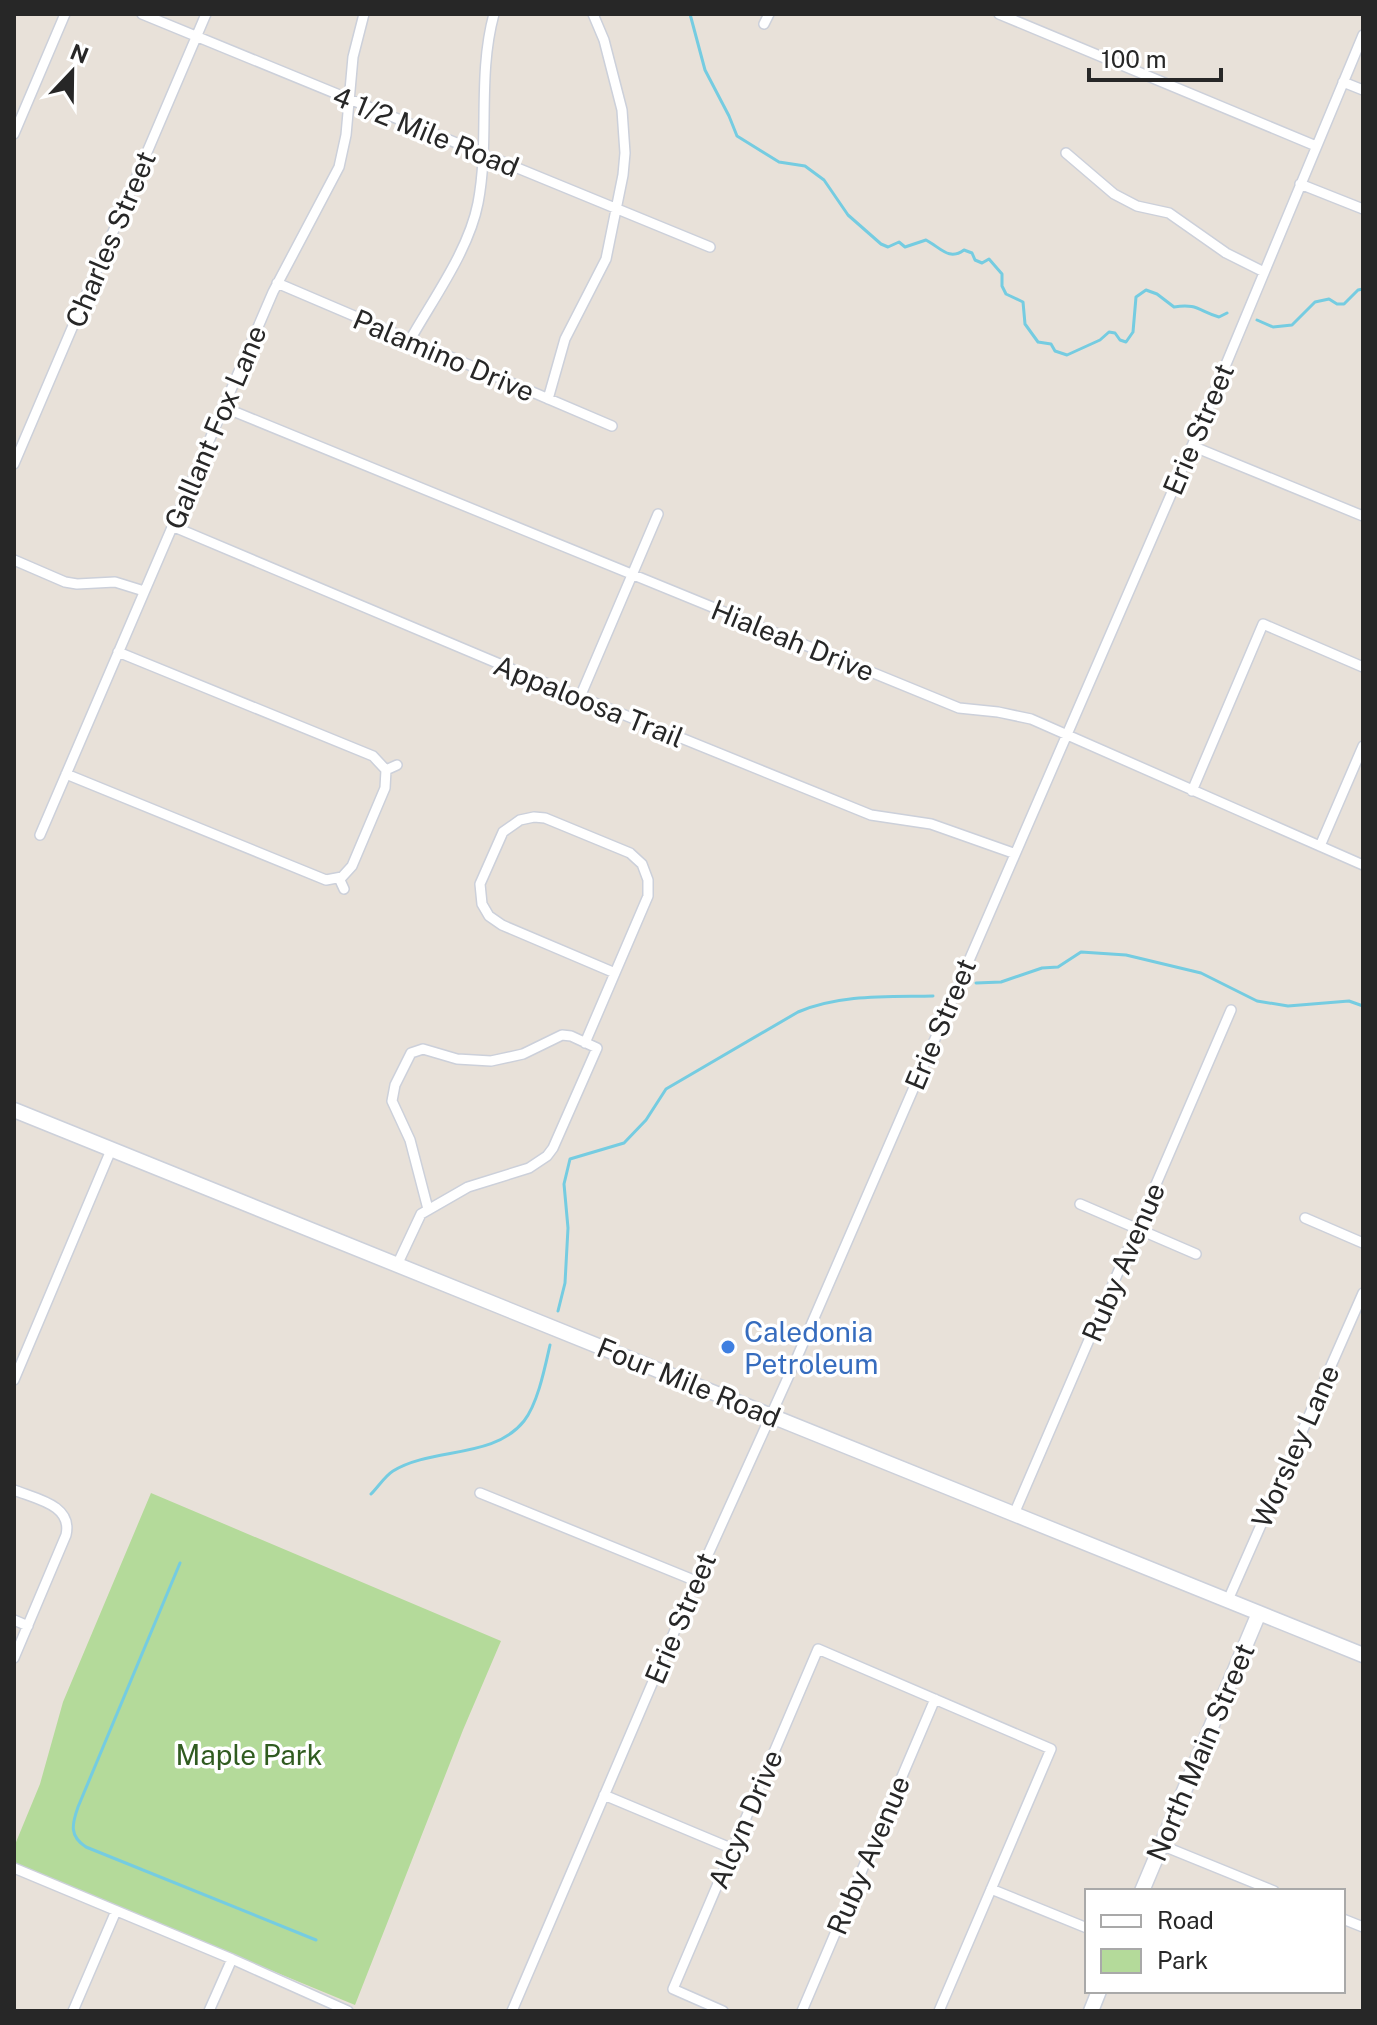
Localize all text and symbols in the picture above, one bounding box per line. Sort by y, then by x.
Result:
north arrow [32,32,112,112]
scale bar [1089,32,1221,82]
text: N [67,38,92,69]
text: 100 m [1101,45,1167,73]
street label: 4 1/2 Mile Road [328,79,524,183]
street label: Charles Street [58,146,162,332]
street label: Palamino Drive [348,302,540,408]
street label: Gallant Fox Lane [157,320,273,534]
street label: Erie Street [1156,359,1240,499]
street label: Hialeah Drive [707,592,879,688]
street label: Appaloosa Trail [489,648,689,754]
street label: Erie Street [898,954,982,1094]
street label: Ruby Avenue [1075,1178,1171,1346]
place label: Caledonia Petroleum [744,1315,879,1380]
street label: Four Mile Road [593,1330,785,1434]
marker: Caledonia Petroleum [719,1338,737,1356]
street label: Worsley Lane [1244,1360,1346,1532]
street label: Erie Street [638,1548,722,1688]
street label: North Main Street [1139,1638,1261,1866]
park label: Maple Park [176,1738,322,1771]
street label: Alcyn Drive [701,1745,789,1893]
street label: Ruby Avenue [820,1771,916,1939]
legend [1085,1889,1345,1993]
text: Road [1157,1906,1214,1934]
text: Park [1157,1946,1208,1974]

